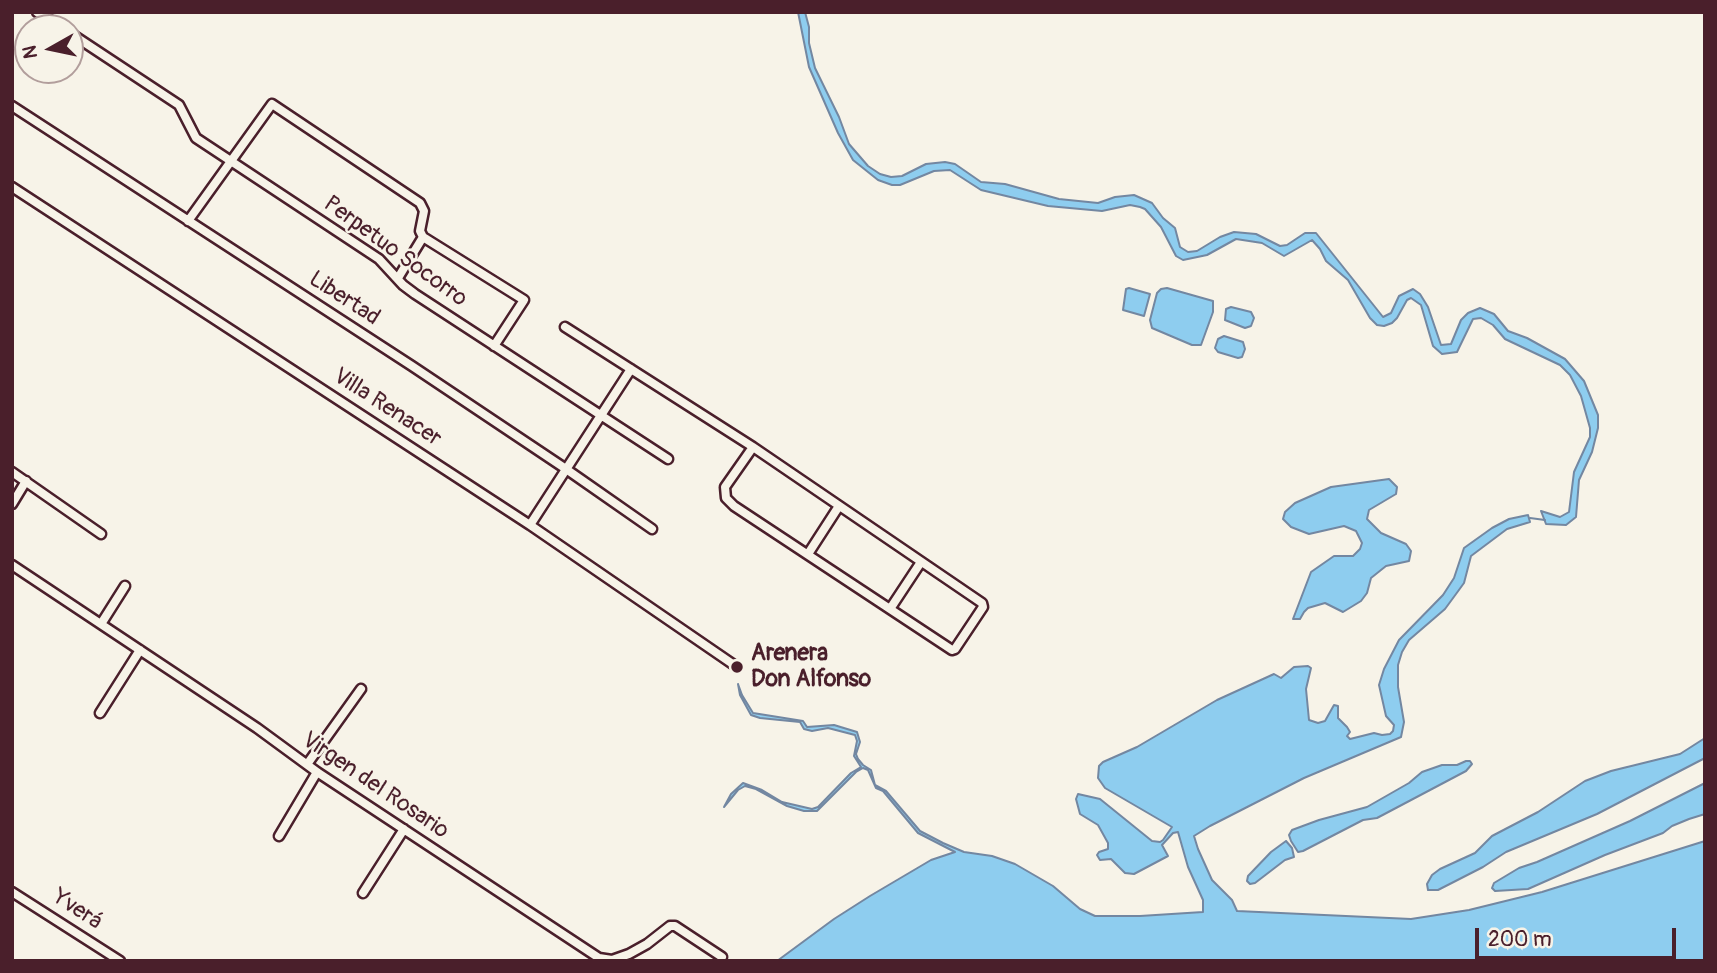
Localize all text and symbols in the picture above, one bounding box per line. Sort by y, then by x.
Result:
north arrow [14,14,84,84]
text: N [17,44,43,60]
street label: Perpetuo Socorro [318,191,472,313]
street label: Libertad [303,266,385,332]
street label: Villa Renacer [328,363,446,453]
place label: Arenera Don Alfonso [751,640,871,694]
marker: Arenera Don Alfonso [729,659,745,675]
street label: Virgen del Rosario [296,727,454,845]
street label: Yverá [47,884,107,936]
scale bar [1479,914,1680,958]
text: 200 m [1488,926,1552,953]

